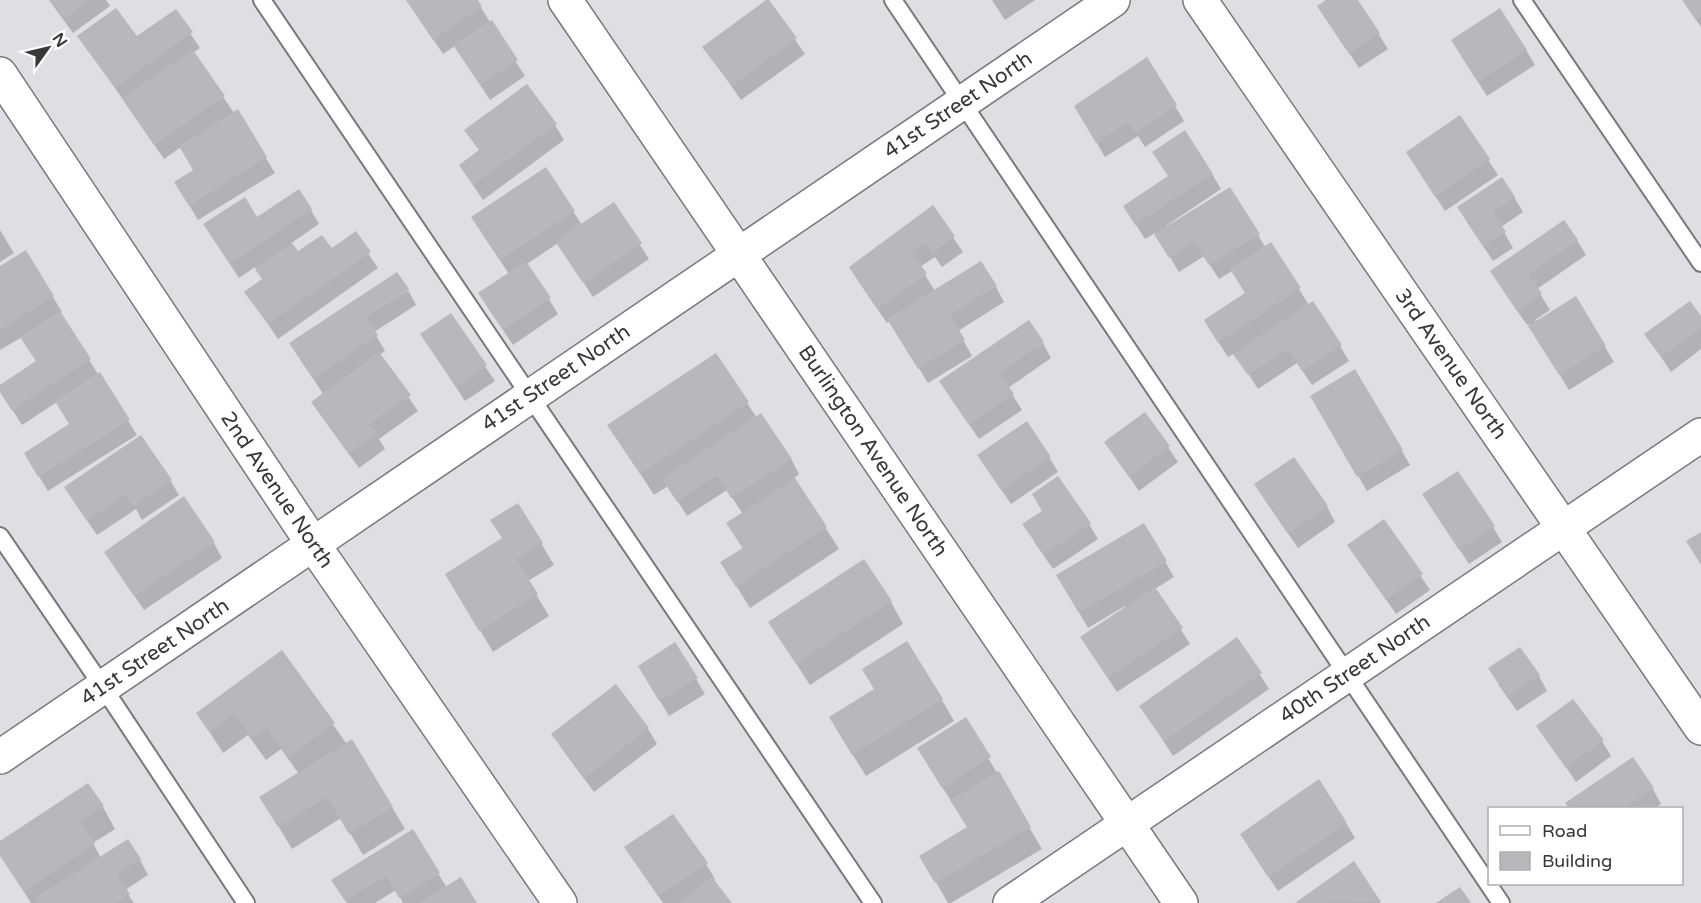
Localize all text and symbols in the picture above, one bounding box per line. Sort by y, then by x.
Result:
north arrow [18,18,78,78]
text: N [48,29,71,51]
street label: 41st Street North [879,46,1037,164]
street label: 3rd Avenue North [1390,284,1512,444]
street label: 41st Street North [477,319,635,437]
street label: Burlington Avenue North [793,341,953,561]
street label: 2nd Avenue North [215,407,339,573]
street label: 41st Street North [76,593,234,711]
street label: 40th Street North [1275,609,1435,729]
legend [1488,807,1683,885]
text: Road [1542,820,1587,842]
text: Building [1542,850,1612,872]

